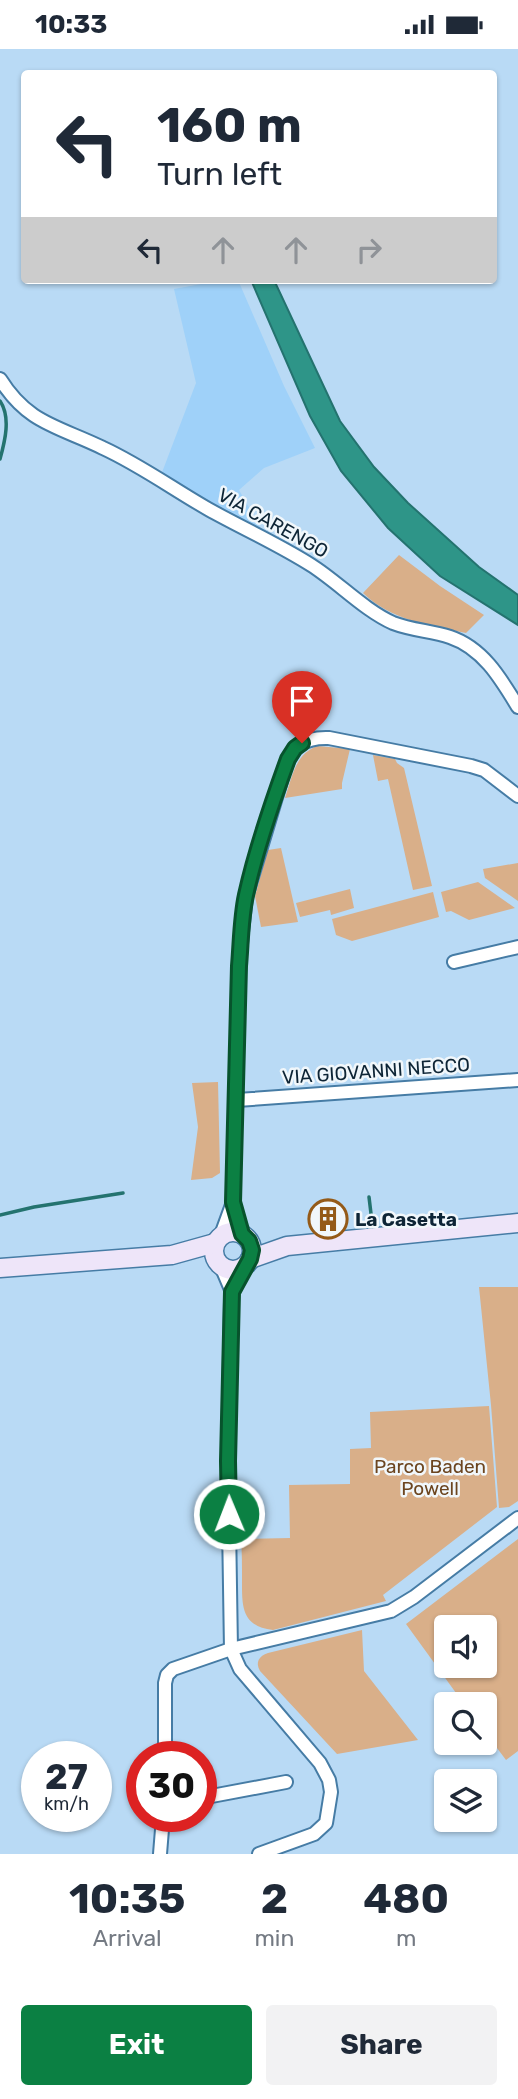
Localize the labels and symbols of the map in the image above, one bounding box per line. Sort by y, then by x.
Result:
street label: VIA CARENGO [214,483,332,563]
pin [272,671,332,743]
street label: VIA GIOVANNI NECCO [281,1053,471,1089]
building icon: La Casetta [307,1198,349,1240]
place label: La Casetta [355,1208,457,1231]
park label: Parco Baden Powell [374,1455,486,1500]
position arrow [192,1477,266,1551]
speed limit sign: 30 [126,1741,217,1832]

